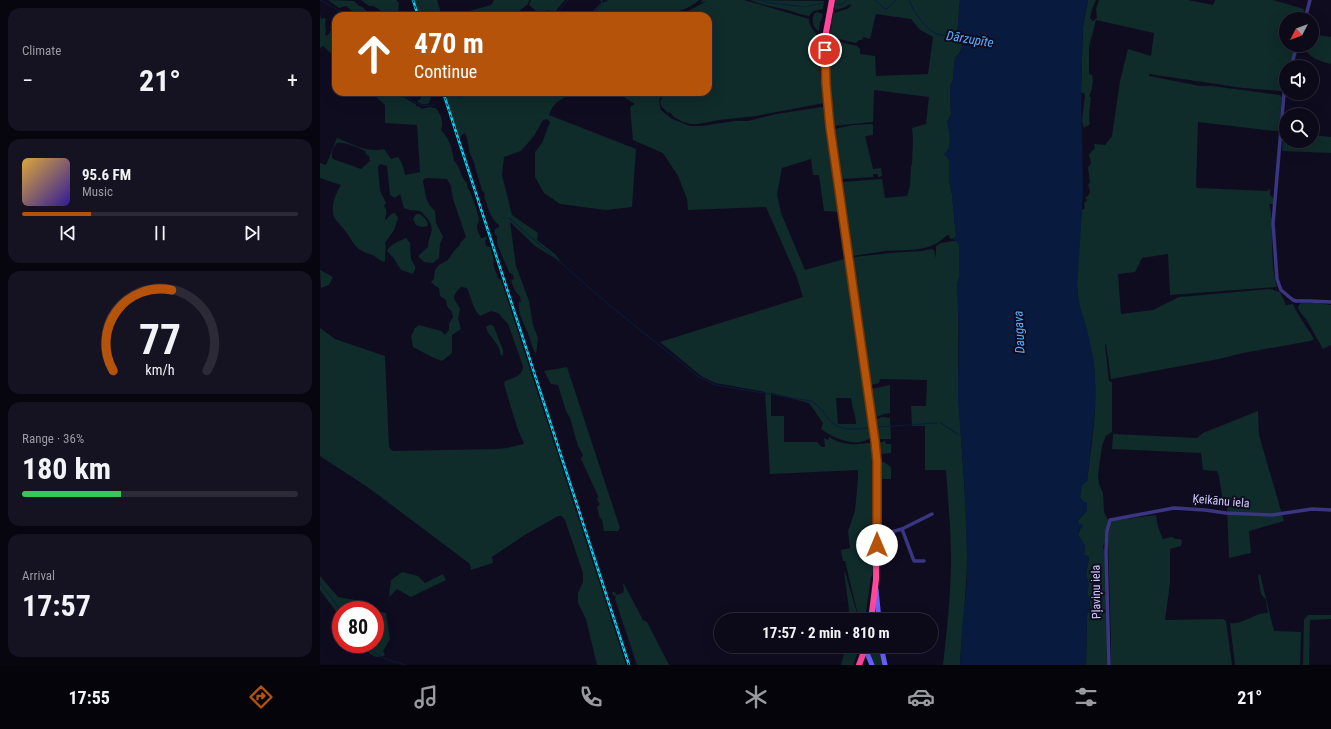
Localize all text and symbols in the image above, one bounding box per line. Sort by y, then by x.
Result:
north arrow [1279,12,1319,52]
map controls [1279,12,1319,148]
text: 470 m [414,27,484,60]
icon: ahead [348,28,400,80]
water label: Dārzupīte [945,28,995,50]
pin [808,33,842,67]
icon: arrive [814,39,836,61]
text: Climate [22,43,61,58]
button: sound [1279,60,1319,100]
text: Continue [414,61,477,82]
text: 21° [139,63,181,98]
text: − [22,68,33,93]
text: + [287,68,298,93]
button: search [1279,108,1319,148]
text: 95.6 FM [82,166,131,184]
text: Music [82,184,113,199]
icon: previous [57,222,79,244]
icon: pause [149,222,171,244]
icon: next [241,222,263,244]
water label: Daugava [1010,310,1028,354]
text: 77 [139,314,181,363]
text: km/h [145,361,175,377]
text: Range · 36% [22,431,84,446]
text: 180 km [22,451,111,486]
street label: Ķeikānu iela [1192,492,1250,510]
position arrow [856,524,898,566]
street label: Pļaviņu iela [1089,565,1104,619]
text: Arrival [22,568,55,583]
text: 17:57 [22,588,91,623]
speed limit sign: 80 [332,601,384,653]
text: 17:57 · 2 min · 810 m [762,624,890,642]
icon: directions [247,683,275,711]
icon: music [412,683,440,711]
icon: phone [577,683,605,711]
icon: climate [742,683,770,711]
icon: car [907,683,935,711]
icon: filters [1072,683,1100,711]
text: 17:55 [69,687,110,708]
text: 21° [1237,687,1262,708]

